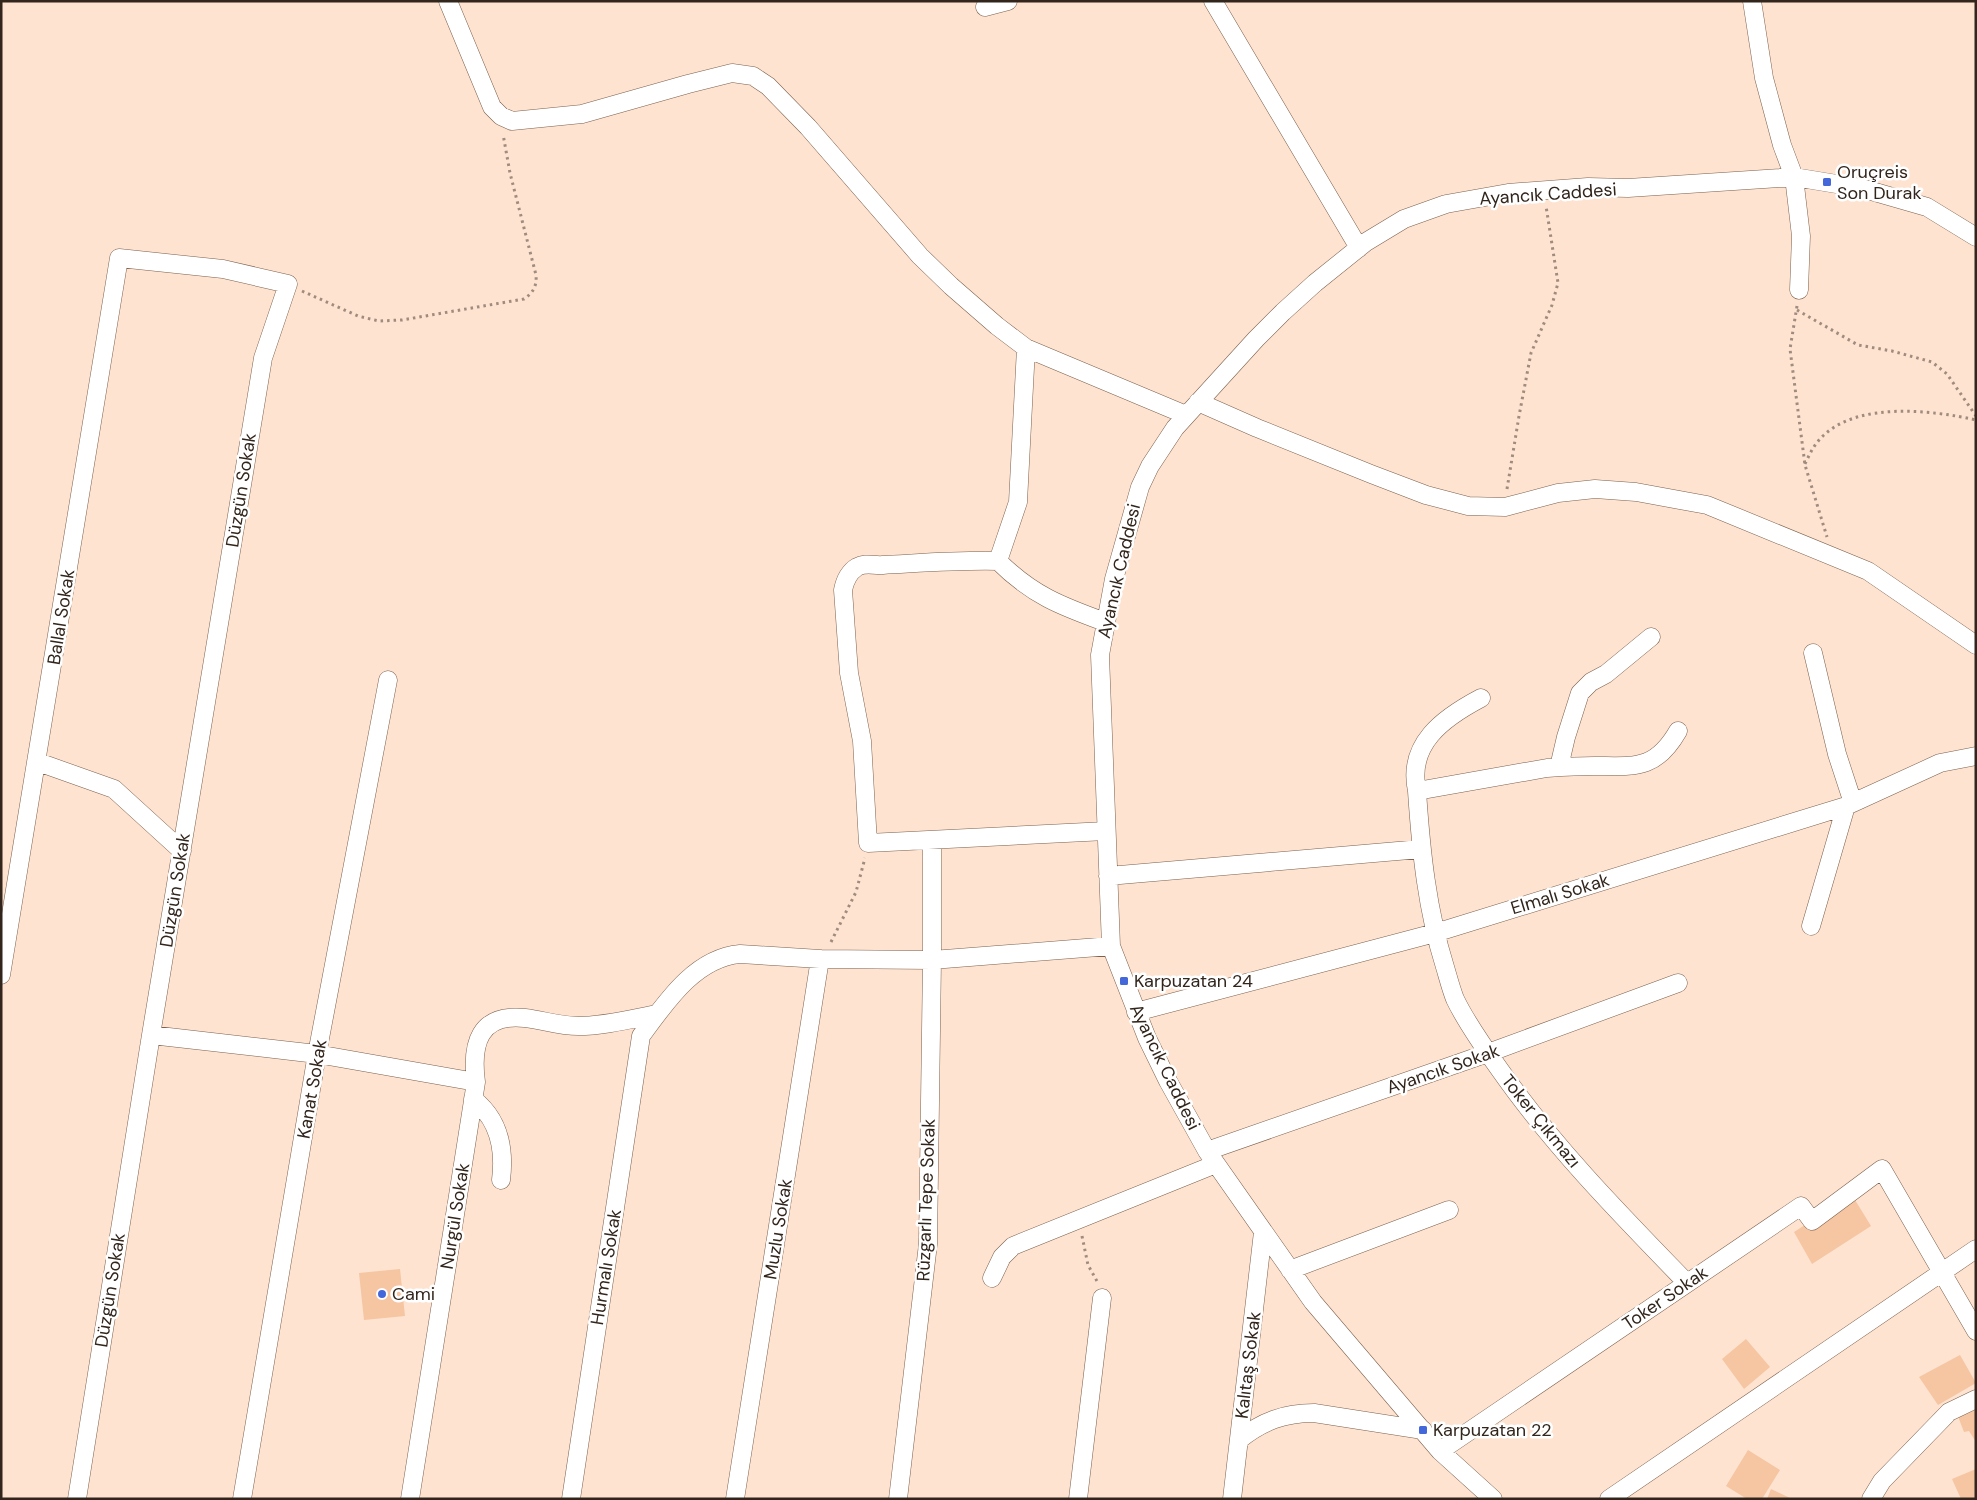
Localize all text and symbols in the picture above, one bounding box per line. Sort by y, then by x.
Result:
place label: Oruçreis Son Durak [1837,160,1921,205]
marker: Oruçreis Son Durak [1821,176,1833,188]
street label: Ayancık Caddesi [1479,177,1617,211]
street label: Düzgün Sokak [220,431,262,549]
street label: Ayancık Caddesi [1092,501,1146,641]
street label: Ballal Sokak [42,568,80,666]
street label: Düzgün Sokak [154,831,196,949]
street label: Elmalı Sokak [1508,868,1612,920]
place label: Karpuzatan 24 [1134,969,1253,993]
marker: Karpuzatan 24 [1118,975,1130,987]
street label: Ayancık Caddesi [1124,1000,1206,1134]
street label: Kanat Sokak [291,1037,333,1141]
street label: Ayancık Sokak [1383,1039,1503,1099]
street label: Toker Çıkmazı [1496,1069,1586,1173]
street label: Rüzgarlı Tepe Sokak [911,1118,941,1282]
street label: Nurgül Sokak [435,1161,475,1271]
street label: Muzlu Sokak [758,1177,798,1281]
street label: Hurmalı Sokak [585,1207,627,1327]
street label: Düzgün Sokak [89,1231,131,1349]
street label: Toker Sokak [1618,1261,1712,1335]
place label: Cami [392,1282,435,1306]
marker: Cami [376,1288,388,1300]
street label: Kalıtaş Sokak [1230,1310,1266,1420]
place label: Karpuzatan 22 [1433,1418,1552,1442]
marker: Karpuzatan 22 [1417,1424,1429,1436]

